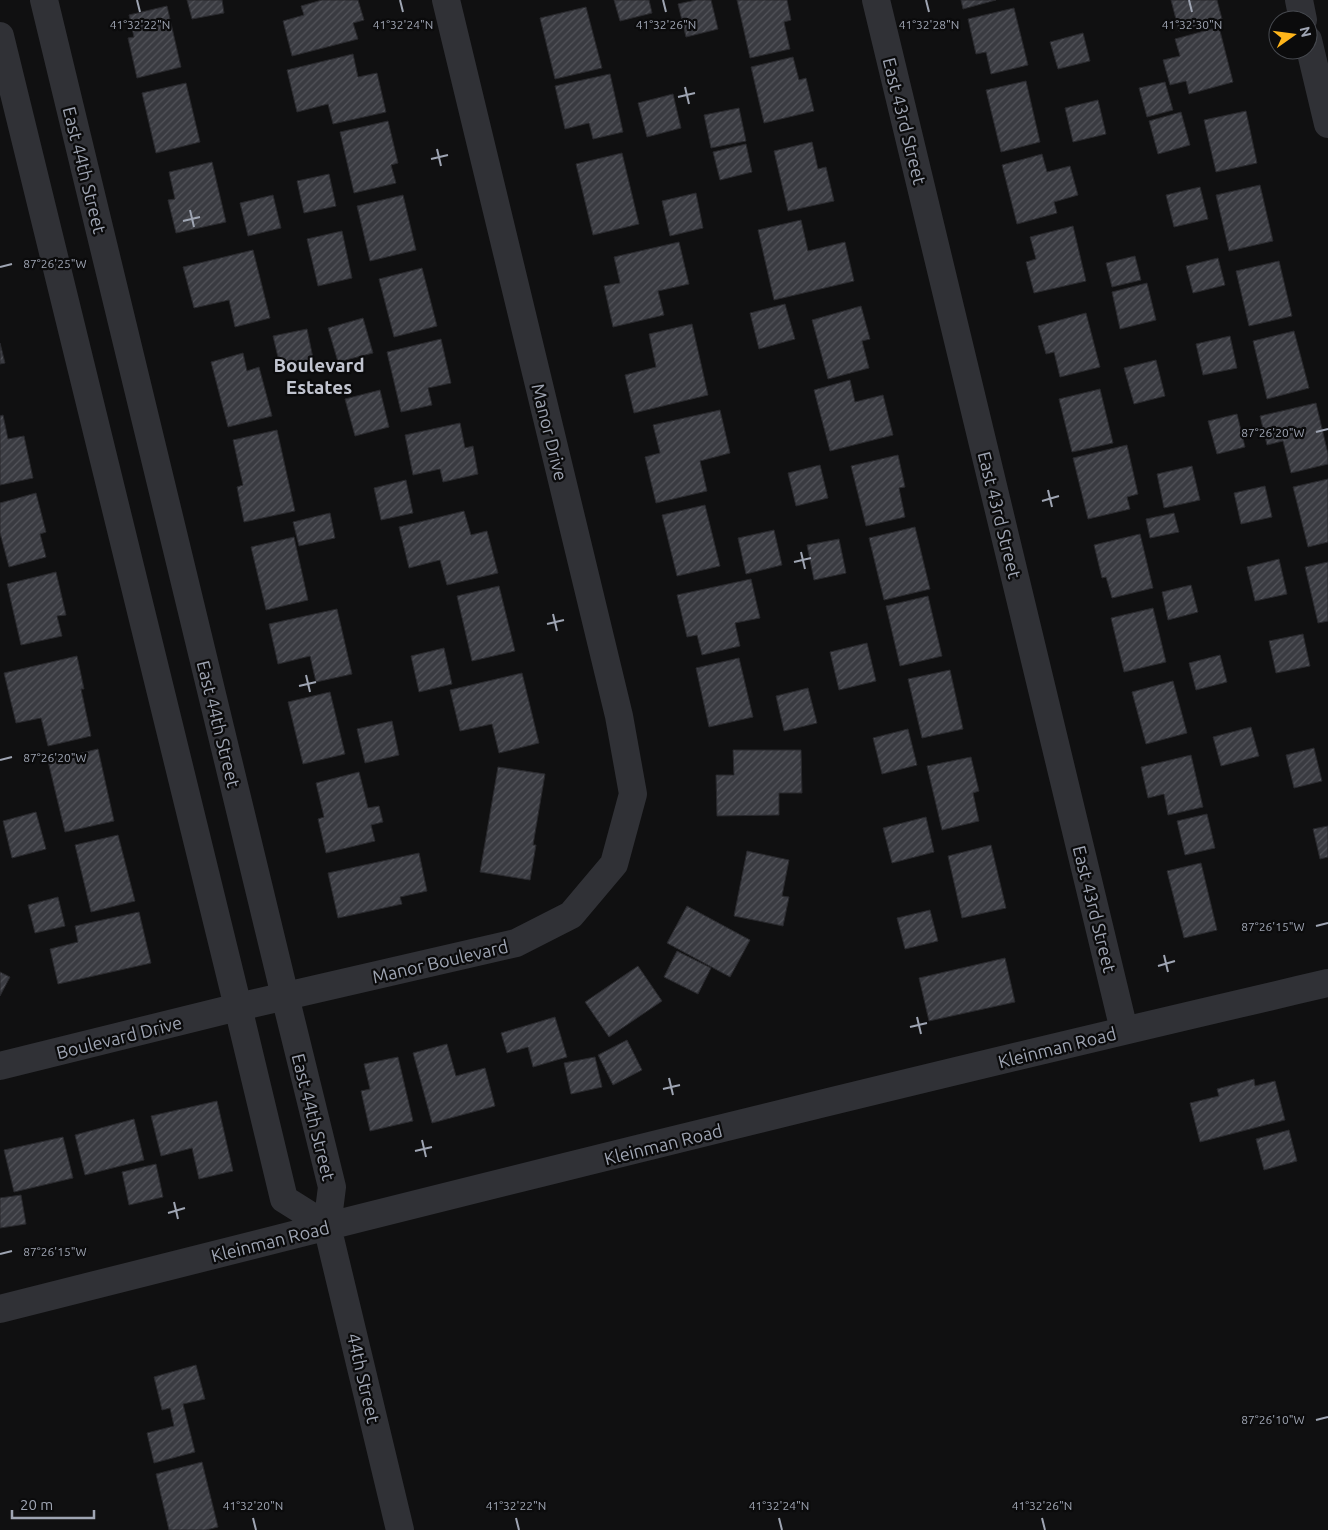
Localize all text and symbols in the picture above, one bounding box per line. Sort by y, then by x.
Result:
north arrow [1268,10,1318,60]
text: 41°32'22"N [110,18,170,31]
text: 41°32'24"N [373,18,433,31]
text: 41°32'26"N [636,18,696,31]
text: 41°32'28"N [899,18,959,31]
text: 41°32'30"N [1162,18,1222,31]
text: N [1297,25,1315,39]
street label: East 43rd Street [880,55,930,187]
street label: East 44th Street [60,104,110,236]
text: 87°26'25"W [23,257,87,270]
district label: Boulevard Estates [273,354,365,398]
street label: Manor Drive [528,381,572,483]
text: 87°26'20"W [1241,426,1305,439]
street label: East 43rd Street [975,449,1025,581]
street label: East 44th Street [194,658,244,790]
text: 87°26'20"W [23,751,87,764]
street label: East 43rd Street [1070,843,1120,975]
text: 87°26'15"W [1241,920,1305,933]
street label: Manor Boulevard [370,936,510,986]
street label: Boulevard Drive [54,1012,184,1062]
street label: Kleinman Road [996,1023,1118,1071]
street label: East 44th Street [289,1051,339,1183]
street label: Kleinman Road [602,1120,724,1168]
street label: Kleinman Road [209,1217,331,1265]
text: 87°26'15"W [23,1245,87,1258]
street label: 44th Street [344,1331,384,1425]
text: 87°26'10"W [1241,1413,1305,1426]
scale bar [12,1488,95,1520]
text: 20 m [20,1496,53,1513]
text: 41°32'20"N [223,1499,283,1512]
text: 41°32'22"N [486,1499,546,1512]
text: 41°32'24"N [749,1499,809,1512]
text: 41°32'26"N [1012,1499,1072,1512]

